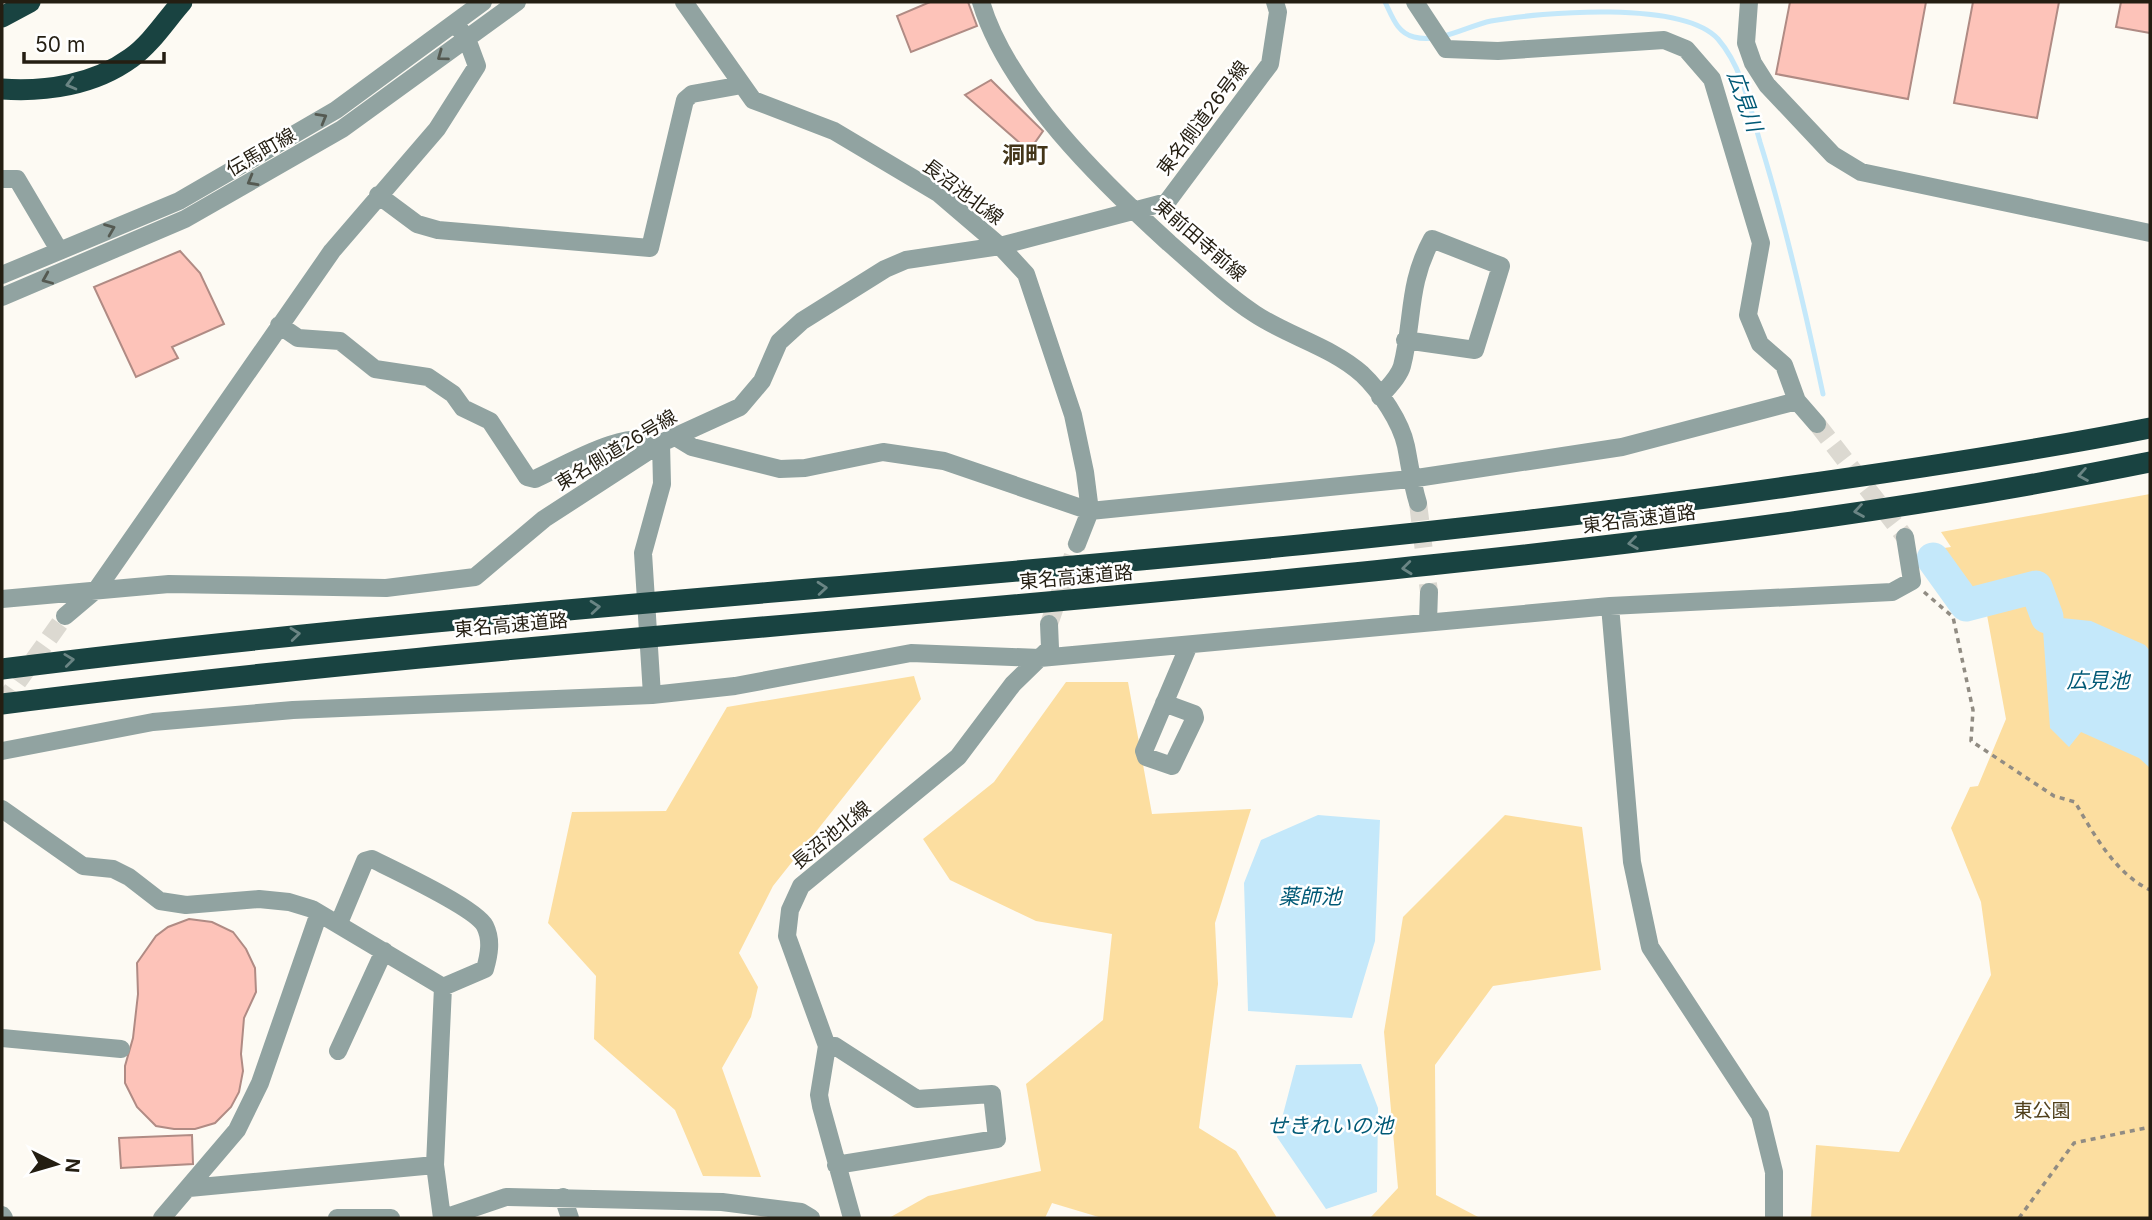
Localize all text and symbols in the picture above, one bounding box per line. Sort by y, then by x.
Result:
scale bar [24,21,164,65]
text: 50 m [35,32,85,57]
one-way arrow [437,48,450,61]
street label: 東名側道26号線 [1152,56,1254,180]
water label: 広見川 [1722,67,1768,137]
one-way arrow [66,76,78,90]
one-way arrow [315,113,328,126]
street label: 伝馬町線 [222,123,300,181]
district label: 洞町 [1002,141,1048,169]
street label: 長沼池北線 [918,154,1008,230]
one-way arrow [247,173,259,186]
street label: 東前田寺前線 [1149,194,1251,286]
one-way arrow [102,223,115,237]
one-way arrow [42,271,54,285]
street label: 東名側道26号線 [551,405,681,495]
one-way arrow [2077,467,2089,482]
street label: 東名高速道路 [1581,501,1697,537]
one-way arrow [1853,504,1865,519]
one-way arrow [1628,536,1639,551]
one-way arrow [1401,560,1412,575]
street label: 東名高速道路 [1018,561,1134,593]
one-way arrow [817,581,828,596]
one-way arrow [590,600,601,615]
street label: 東名高速道路 [453,609,569,641]
one-way arrow [290,627,301,642]
one-way arrow [64,653,75,668]
water label: 広見池 [2067,668,2131,693]
street label: 長沼池北線 [787,796,875,874]
water label: 薬師池 [1279,884,1343,909]
park label: 東公園 [2013,1099,2071,1122]
water label: せきれいの池 [1267,1113,1395,1138]
north arrow [21,1129,91,1199]
text: N [60,1157,85,1174]

